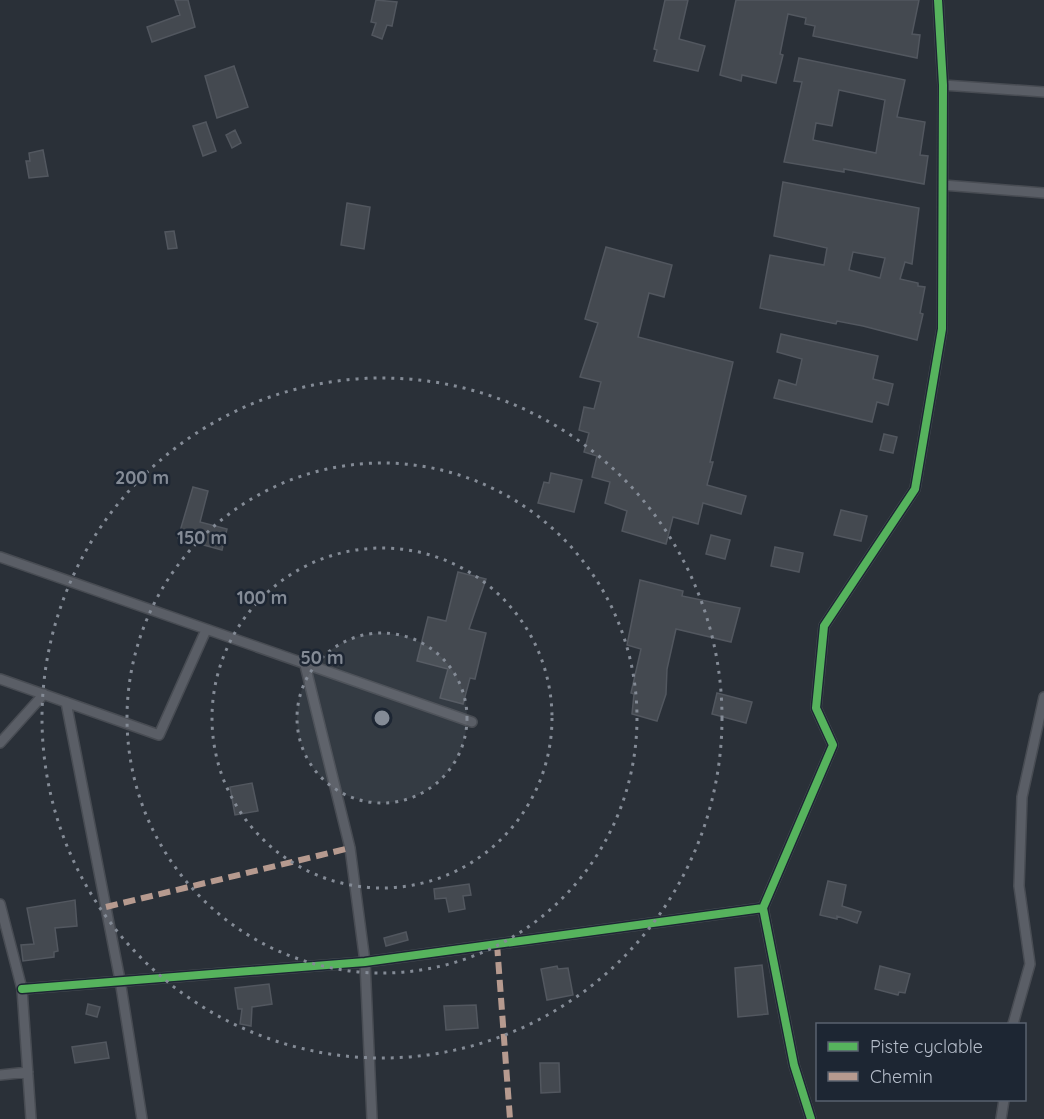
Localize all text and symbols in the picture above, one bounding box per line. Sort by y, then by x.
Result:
text: 200 m [115,466,169,489]
text: 150 m [177,526,227,549]
text: 100 m [237,586,287,609]
text: 50 m [300,646,344,669]
centre of rings [372,708,392,728]
legend [816,1023,1026,1101]
text: Piste cyclable [870,1035,983,1058]
text: Chemin [870,1065,933,1088]

